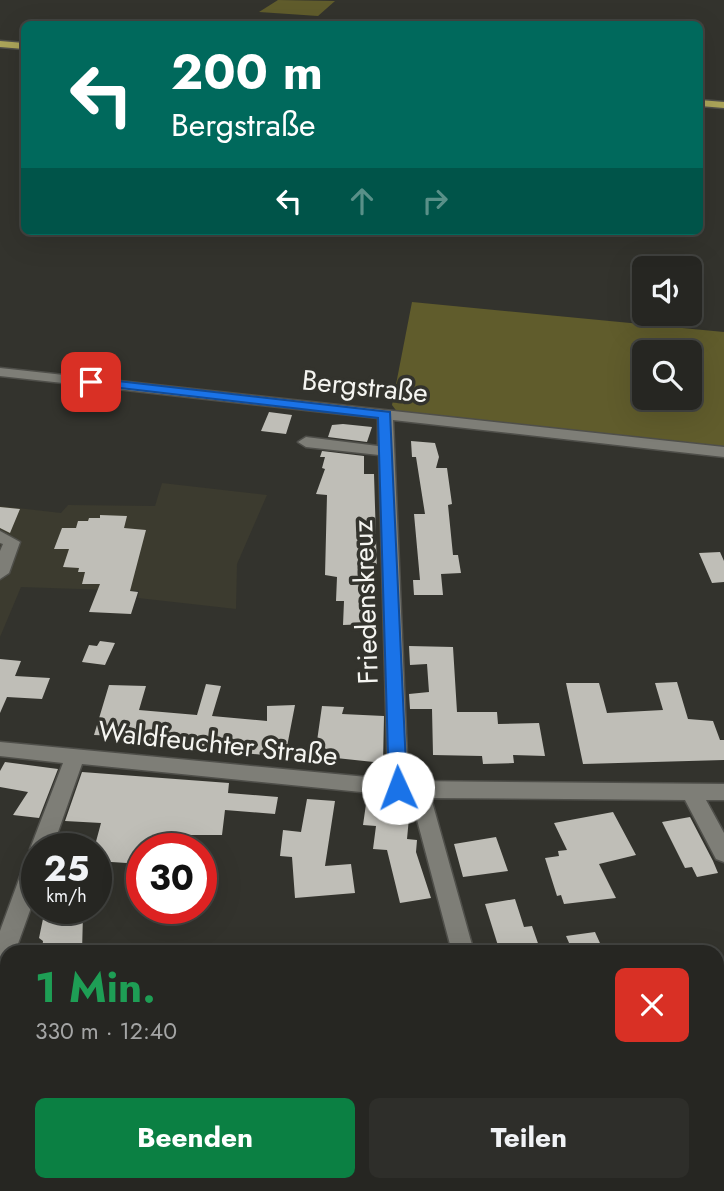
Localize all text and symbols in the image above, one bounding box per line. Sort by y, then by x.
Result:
text: 200 m [171,37,323,107]
icon: left [56,49,147,140]
text: Bergstraße [171,102,316,148]
icon: left [270,182,308,220]
icon: ahead [343,182,381,220]
icon: right [416,182,454,220]
map controls [632,256,702,410]
button: sound [632,256,702,326]
button: search [632,340,702,410]
pin [61,352,121,412]
street label: Bergstraße [300,359,430,413]
icon: arrive [72,363,110,401]
street label: Friedenskreuz [342,519,389,685]
street label: Waldfeuchter Straße [96,711,340,776]
position arrow [361,751,435,825]
speed limit sign: 30 [126,833,217,924]
text: 25 [44,844,89,894]
text: km/h [46,883,87,909]
text: 1 Min. [35,957,156,1018]
button: close [615,968,689,1042]
text: 330 m · 12:40 [35,1014,177,1048]
button: Beenden [35,1098,355,1178]
button: Teilen [369,1098,689,1178]

